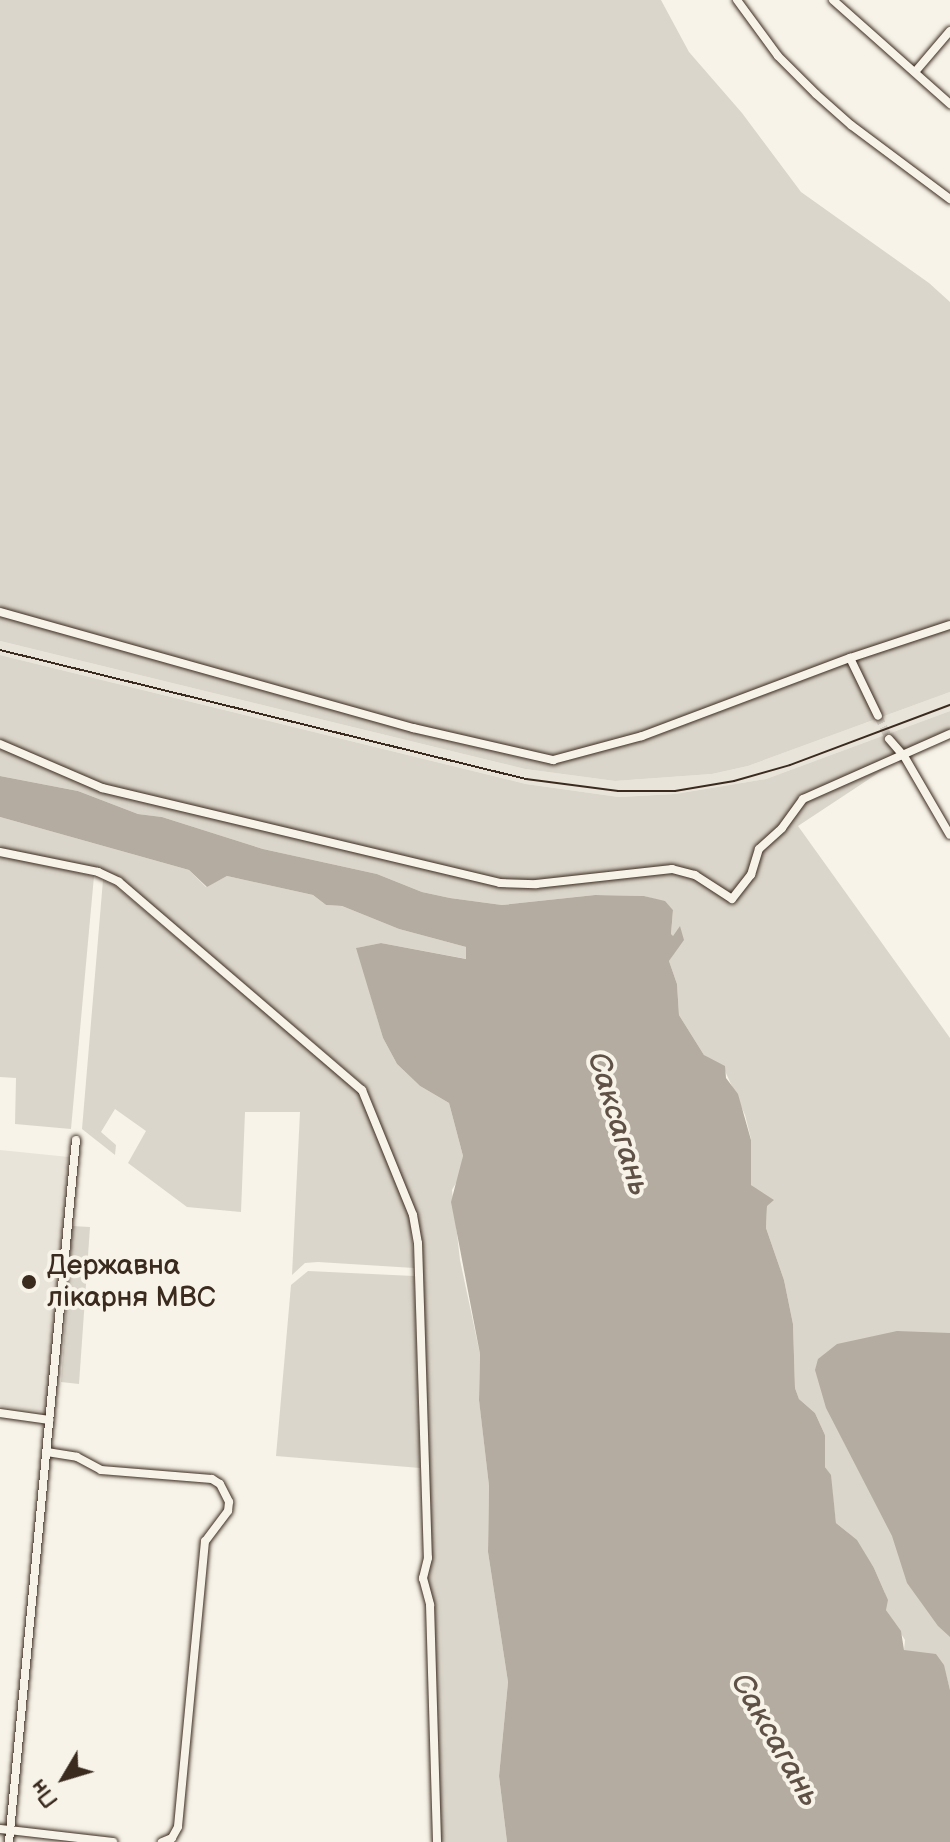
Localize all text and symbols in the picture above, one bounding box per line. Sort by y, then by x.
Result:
water label: Саксагань [579,1048,657,1200]
place label: Державна лікарня МВС [47,1249,216,1315]
marker: Державна лікарня МВС [18,1271,40,1293]
water label: Саксагань [722,1667,828,1813]
north arrow [24,1738,104,1818]
text: Пн [25,1773,64,1813]

